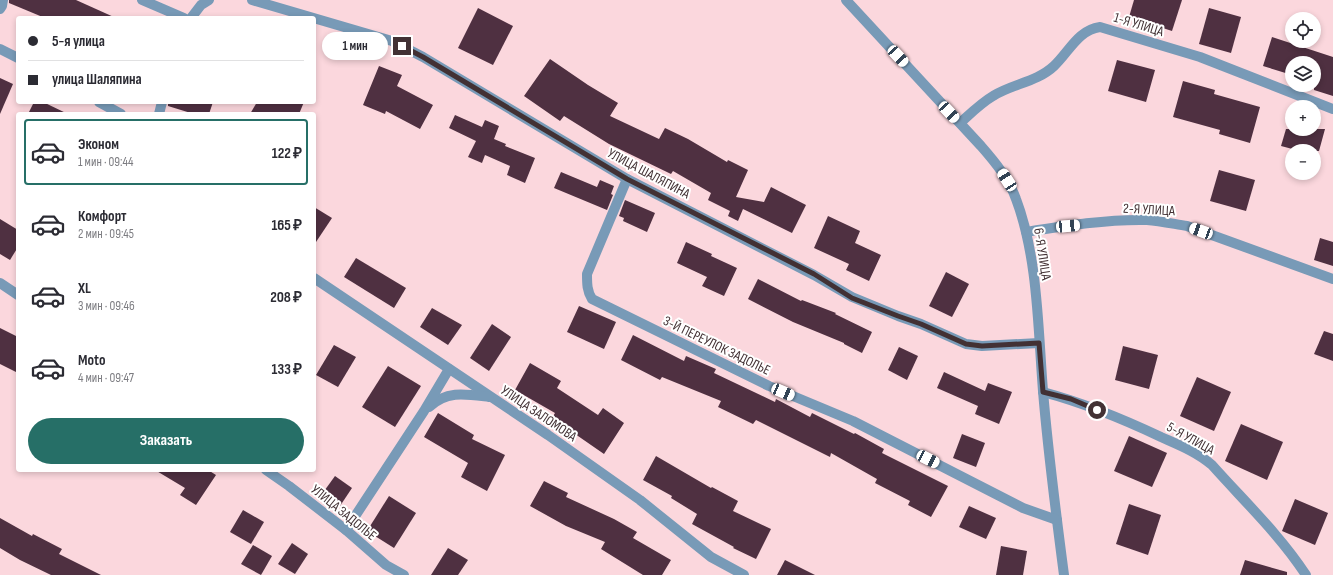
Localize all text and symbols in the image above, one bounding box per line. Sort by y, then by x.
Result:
street label: 1-Я УЛИЦА [1112,9,1167,40]
map controls [1285,12,1321,180]
button: locate [1285,12,1321,48]
text: 5-я улица [52,32,105,51]
callout: 1 мин [322,32,388,60]
route end [393,37,411,55]
text: 1 мин [342,38,368,54]
car [885,43,911,69]
button: layers [1285,56,1321,92]
text: улица Шаляпина [52,70,142,89]
car [936,99,962,125]
button: + [1285,100,1321,136]
icon: car [30,134,66,170]
text: Эконом [78,135,119,154]
text: 122 ₽ [272,144,302,163]
button: − [1285,144,1321,180]
street label: УЛИЦА ШАЛЯПИНА [605,145,694,203]
text: 1 мин · 09:44 [78,154,133,170]
car [995,167,1019,193]
street label: 2-Я УЛИЦА [1122,200,1176,219]
icon: car [30,206,66,242]
text: Комфорт [78,207,127,226]
text: 165 ₽ [271,216,302,235]
car [1056,219,1080,233]
car [1188,221,1214,241]
text: 2 мин · 09:45 [78,226,134,242]
street label: 6-Я УЛИЦА [1030,227,1055,282]
icon: car [30,278,66,314]
text: XL [78,279,91,298]
text: 208 ₽ [270,288,302,307]
text: 3 мин · 09:46 [78,298,135,314]
street label: 3-Й ПЕРЕУЛОК ЗАДОЛЬЕ [660,312,773,379]
icon: car [30,350,66,386]
text: Moto [78,351,105,370]
text: 133 ₽ [272,360,302,379]
text: 4 мин · 09:47 [78,370,134,386]
street label: УЛИЦА ЗАЛОМОВА [497,382,581,446]
car [770,382,796,402]
route start [1088,401,1106,419]
button: Заказать [28,418,304,464]
street label: 5-Я УЛИЦА [1164,418,1219,459]
car [915,448,941,470]
street label: УЛИЦА ЗАДОЛЬЕ [307,481,380,544]

